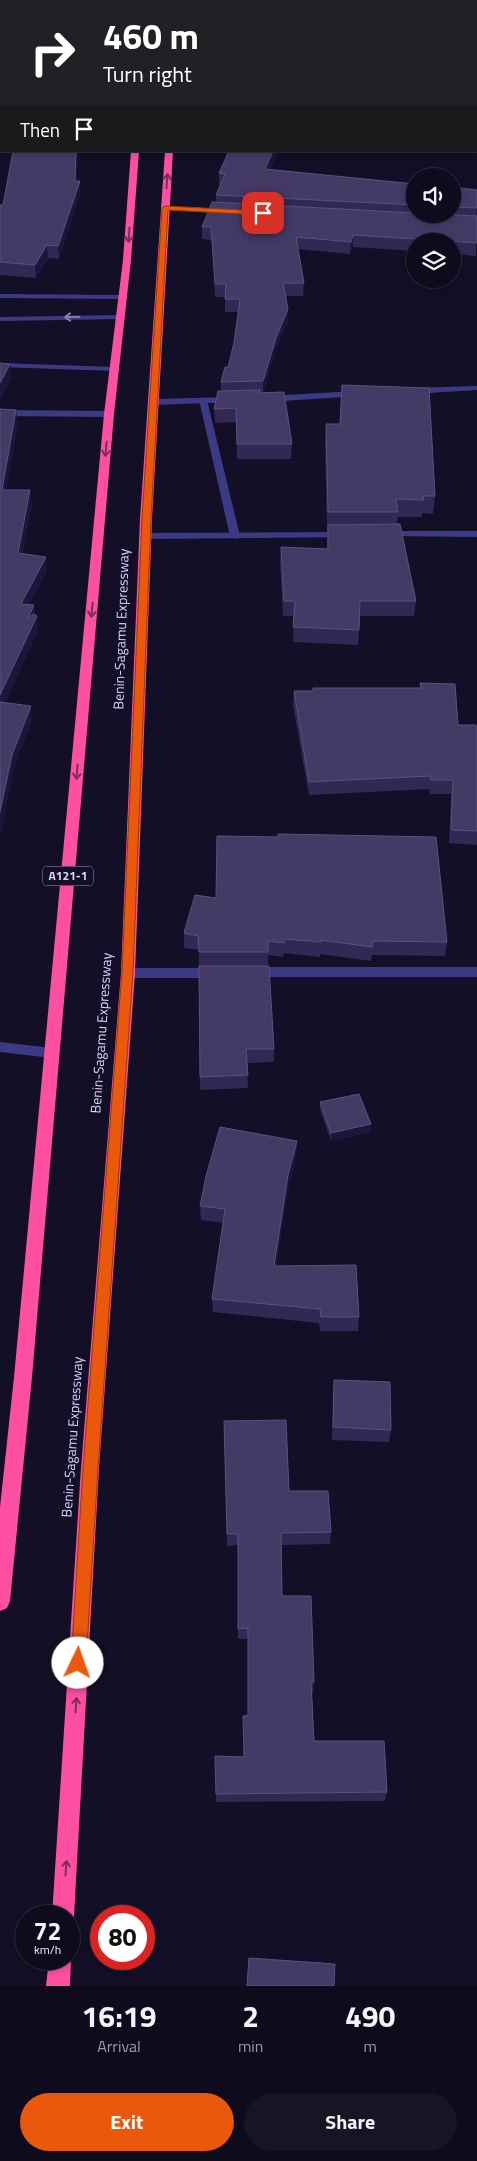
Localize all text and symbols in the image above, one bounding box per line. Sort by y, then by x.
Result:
text: 460 m [103,9,199,63]
icon: right [20,20,85,85]
text: Turn right [103,57,192,91]
text: Then [20,115,60,144]
icon: arrive [70,115,98,143]
map controls [406,168,461,288]
button: sound [406,168,461,223]
one-way arrow [162,173,172,189]
pin [242,192,284,234]
icon: arrive [249,199,277,227]
one-way arrow [124,226,134,242]
button: layers [406,233,461,288]
one-way arrow [64,313,80,322]
one-way arrow [102,440,111,456]
street label: Benin-Sagamu Expressway [107,548,134,710]
one-way arrow [87,602,97,618]
one-way arrow [73,764,82,780]
road number: A121-1 [43,866,93,886]
street label: Benin-Sagamu Expressway [84,952,117,1114]
street label: Benin-Sagamu Expressway [55,1356,88,1518]
position arrow [51,1636,103,1688]
one-way arrow [71,1698,80,1714]
one-way arrow [61,1860,70,1876]
speed limit sign: 80 [90,1905,155,1970]
text: 72 [33,1912,62,1950]
text: km/h [34,1940,61,1959]
text: 16:19 [82,1993,156,2039]
text: 2 [242,1993,259,2039]
text: 490 [345,1993,395,2039]
text: Arrival [97,2034,141,2058]
text: min [238,2034,263,2058]
text: m [364,2034,377,2058]
button: Exit [20,2093,234,2151]
button: Share [244,2093,457,2151]

